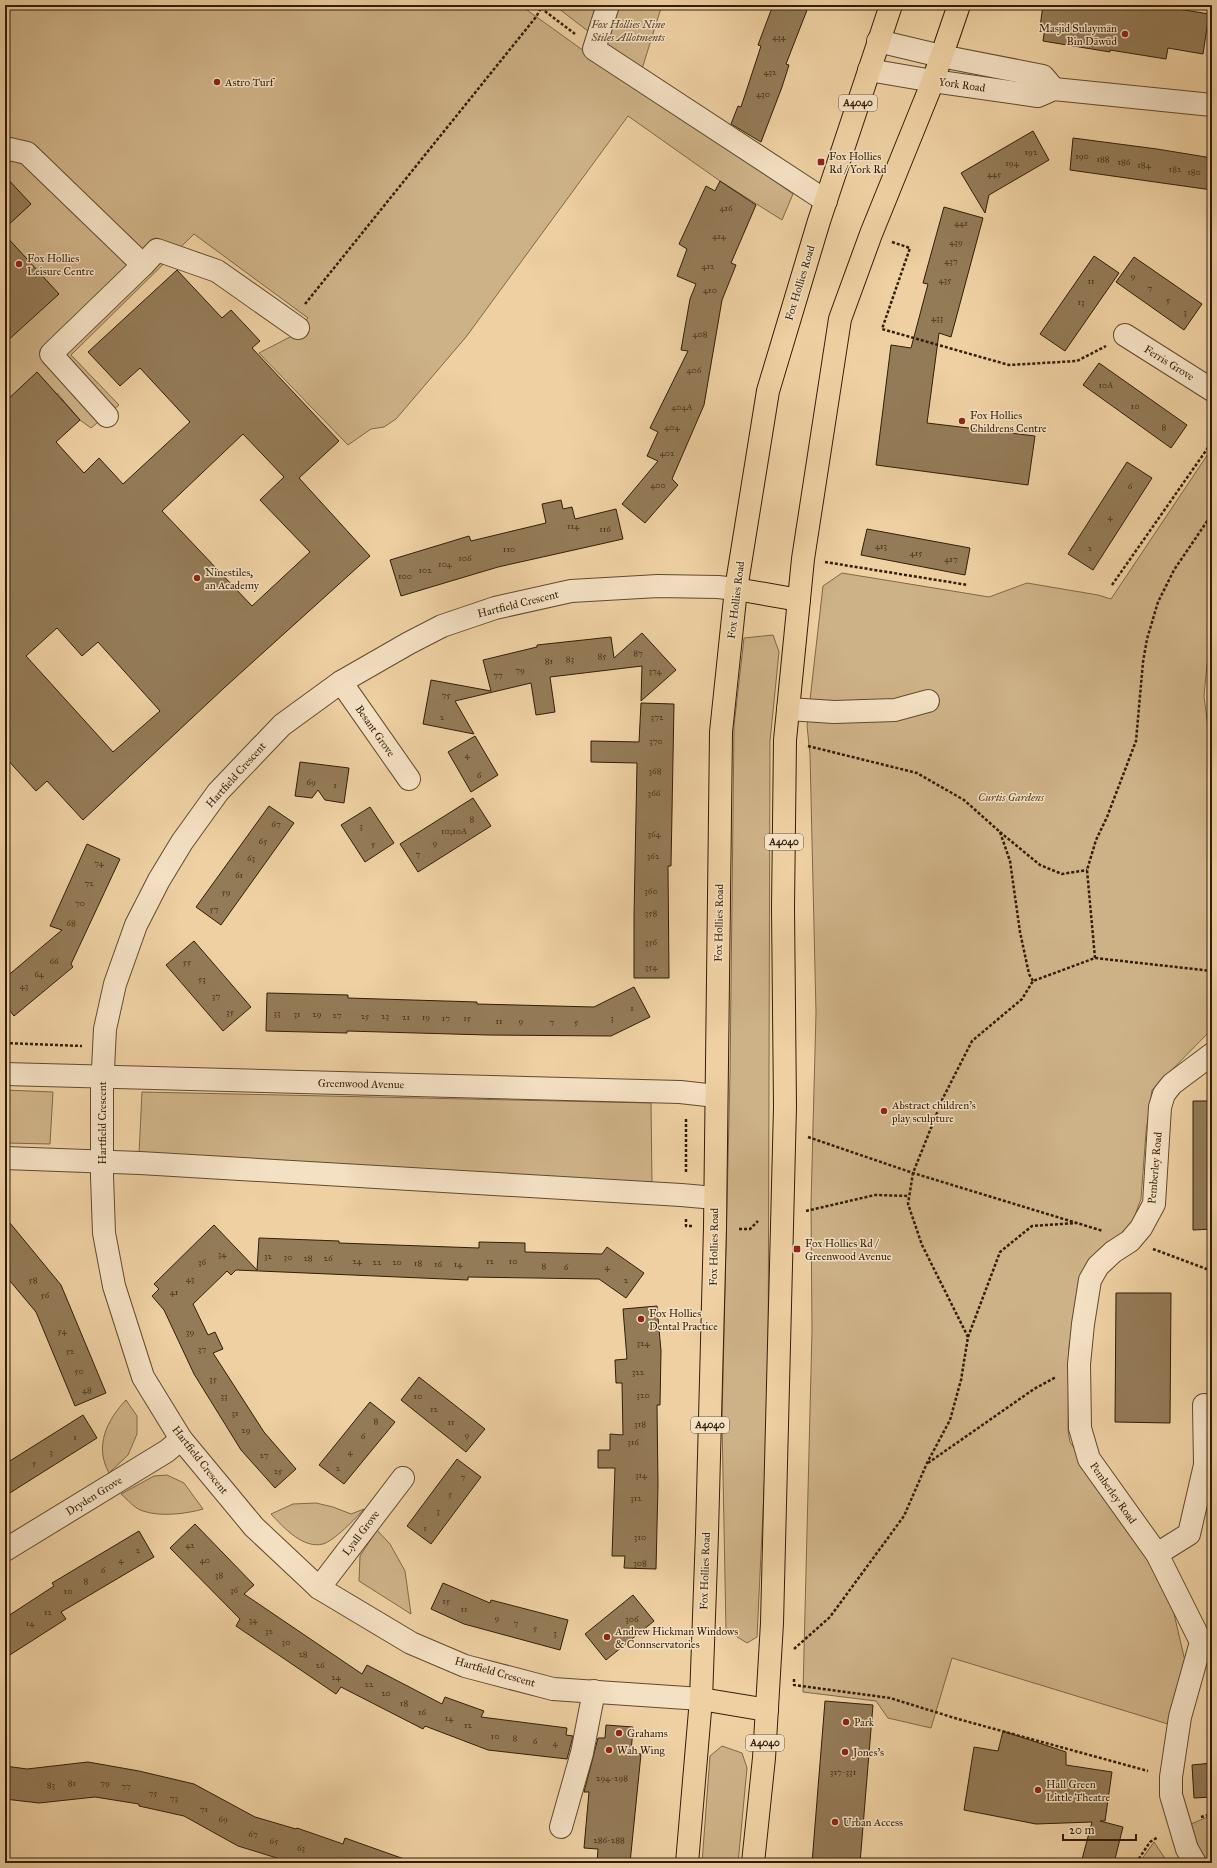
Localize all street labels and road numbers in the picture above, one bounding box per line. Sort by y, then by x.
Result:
street label: York Road [938,75,987,95]
road number: A4040 [839,95,877,111]
street label: Fox Hollies Road [782,243,818,322]
street label: Ferris Grove [1142,343,1197,384]
street label: Fox Hollies Road [725,560,747,640]
street label: Hartfield Crescent [476,588,560,620]
street label: Besant Grove [352,703,398,760]
street label: Hartfield Crescent [203,740,269,810]
road number: A4040 [765,834,803,850]
street label: Fox Hollies Road [712,883,726,962]
street label: Greenwood Avenue [318,1077,405,1091]
street label: Hartfield Crescent [96,1081,109,1165]
street label: Pemberley Road [1145,1131,1165,1205]
street label: Fox Hollies Road [707,1207,721,1286]
road number: A4040 [691,1417,729,1433]
street label: Hartfield Crescent [169,1423,231,1497]
street label: Pemberley Road [1087,1460,1139,1527]
street label: Dryden Grove [64,1473,125,1518]
street label: Lyall Grove [340,1507,383,1558]
street label: Fox Hollies Road [697,1531,713,1610]
street label: Hartfield Crescent [453,1654,537,1690]
road number: A4040 [746,1735,784,1751]

